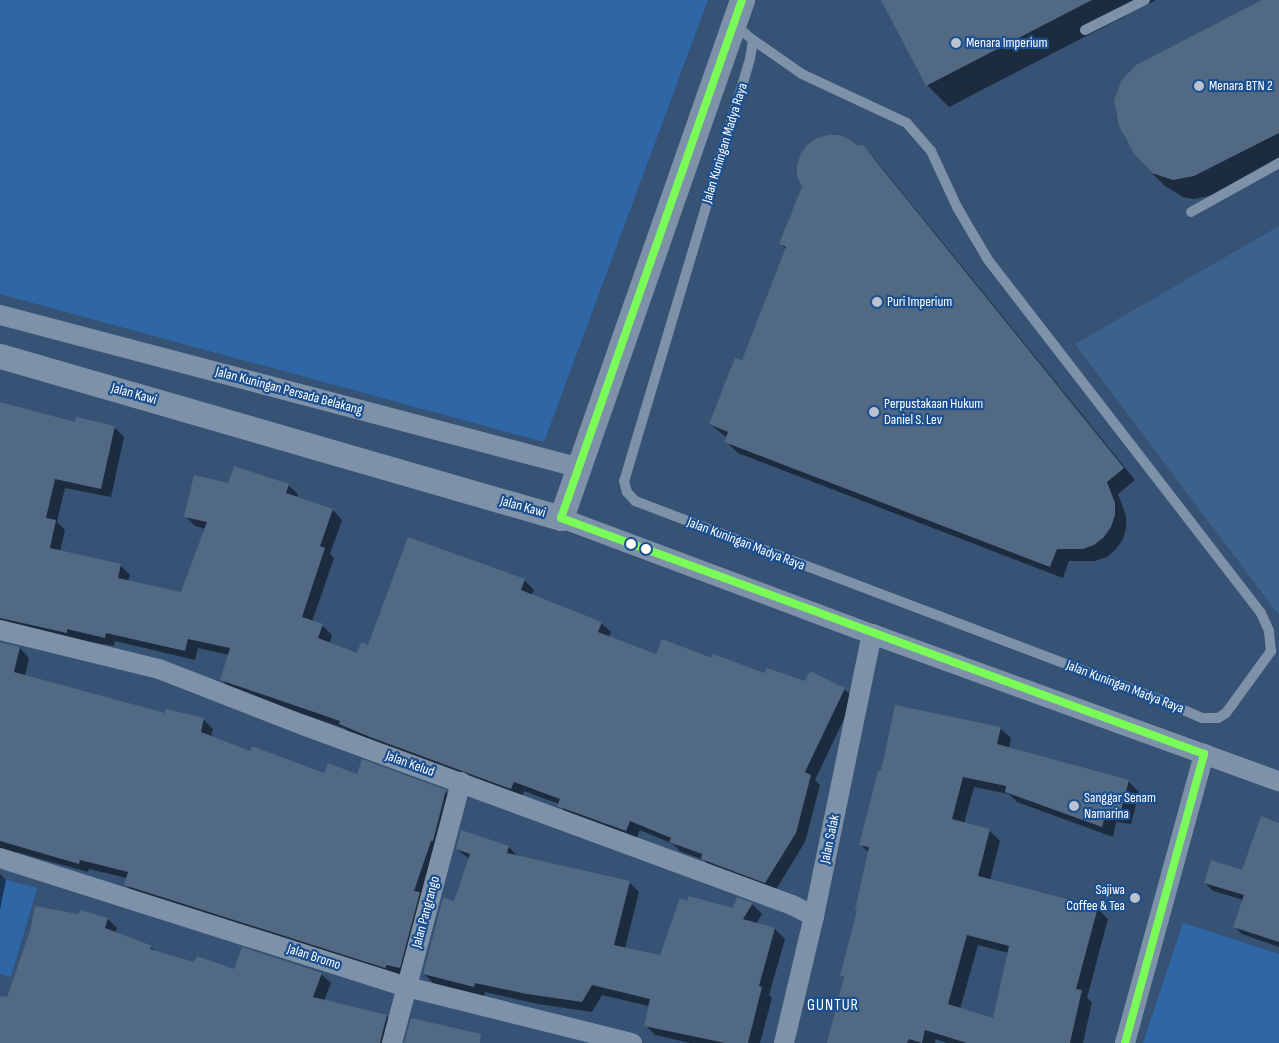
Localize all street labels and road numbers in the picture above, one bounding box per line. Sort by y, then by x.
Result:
street label: Jalan Kuningan Madya Raya [699,81,751,205]
street label: Jalan Kuningan Persada Belakang [214,363,364,419]
street label: Jalan Kawi [109,380,159,408]
street label: Jalan Kawi [498,493,548,521]
street label: Jalan Kuningan Madya Raya [685,514,807,574]
street label: Jalan Kuningan Madya Raya [1064,657,1186,717]
street label: Jalan Kelud [383,747,437,781]
street label: Jalan Salak [817,813,843,865]
street label: Jalan Pangrango [408,874,444,950]
street label: Jalan Bromo [285,940,343,974]

